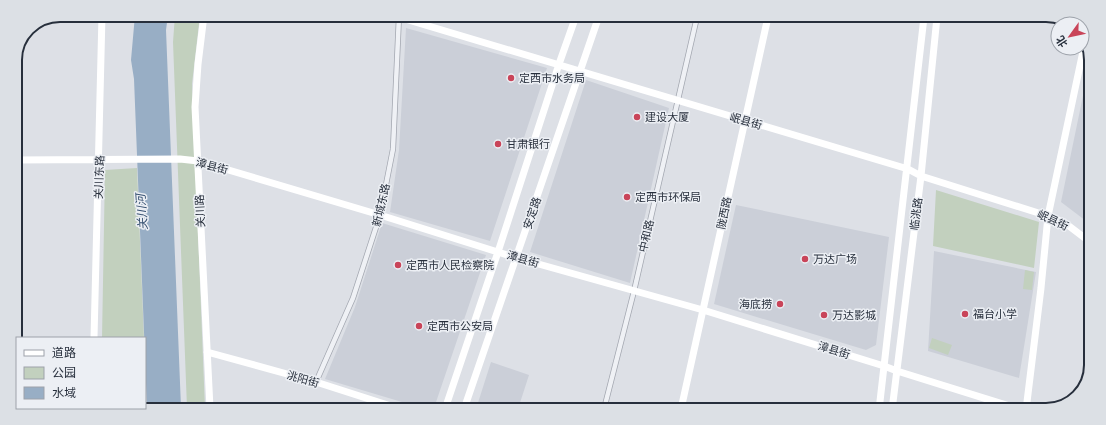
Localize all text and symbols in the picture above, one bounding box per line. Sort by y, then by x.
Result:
north arrow [1050,16,1090,56]
text: 北 [1053,33,1070,50]
place label: 定西市水务局 [519,71,585,85]
marker: 定西市水务局 [506,73,516,83]
place label: 建设大厦 [645,110,689,124]
street label: 岷县街 [728,110,764,132]
marker: 建设大厦 [632,112,642,122]
place label: 甘肃银行 [506,137,550,151]
marker: 甘肃银行 [493,139,503,149]
street label: 关川东路 [91,155,107,199]
street label: 漳县街 [194,155,230,177]
street label: 新城东路 [369,182,393,228]
place label: 定西市环保局 [635,190,701,204]
water label: 关川河 [133,192,150,231]
marker: 定西市环保局 [622,192,632,202]
street label: 关川路 [192,194,208,228]
street label: 安定路 [520,195,544,231]
street label: 陇西路 [714,195,734,231]
street label: 临洮路 [907,197,925,231]
street label: 岷县街 [1035,207,1071,233]
street label: 中和路 [635,218,657,254]
street label: 漳县街 [505,248,541,270]
place label: 万达广场 [813,252,857,266]
marker: 万达广场 [800,254,810,264]
place label: 定西市人民检察院 [406,258,494,272]
marker: 定西市人民检察院 [393,260,403,270]
place label: 海底捞 [739,297,772,311]
marker: 海底捞 [775,299,785,309]
place label: 福台小学 [973,307,1017,321]
place label: 万达影城 [832,308,876,322]
marker: 福台小学 [960,309,970,319]
marker: 万达影城 [819,310,829,320]
place label: 定西市公安局 [427,319,493,333]
marker: 定西市公安局 [414,321,424,331]
legend [16,337,146,409]
street label: 漳县街 [816,338,852,362]
text: 道路 [52,345,76,360]
text: 公园 [52,365,76,380]
street label: 洮阳街 [285,368,321,390]
text: 水域 [52,385,76,400]

